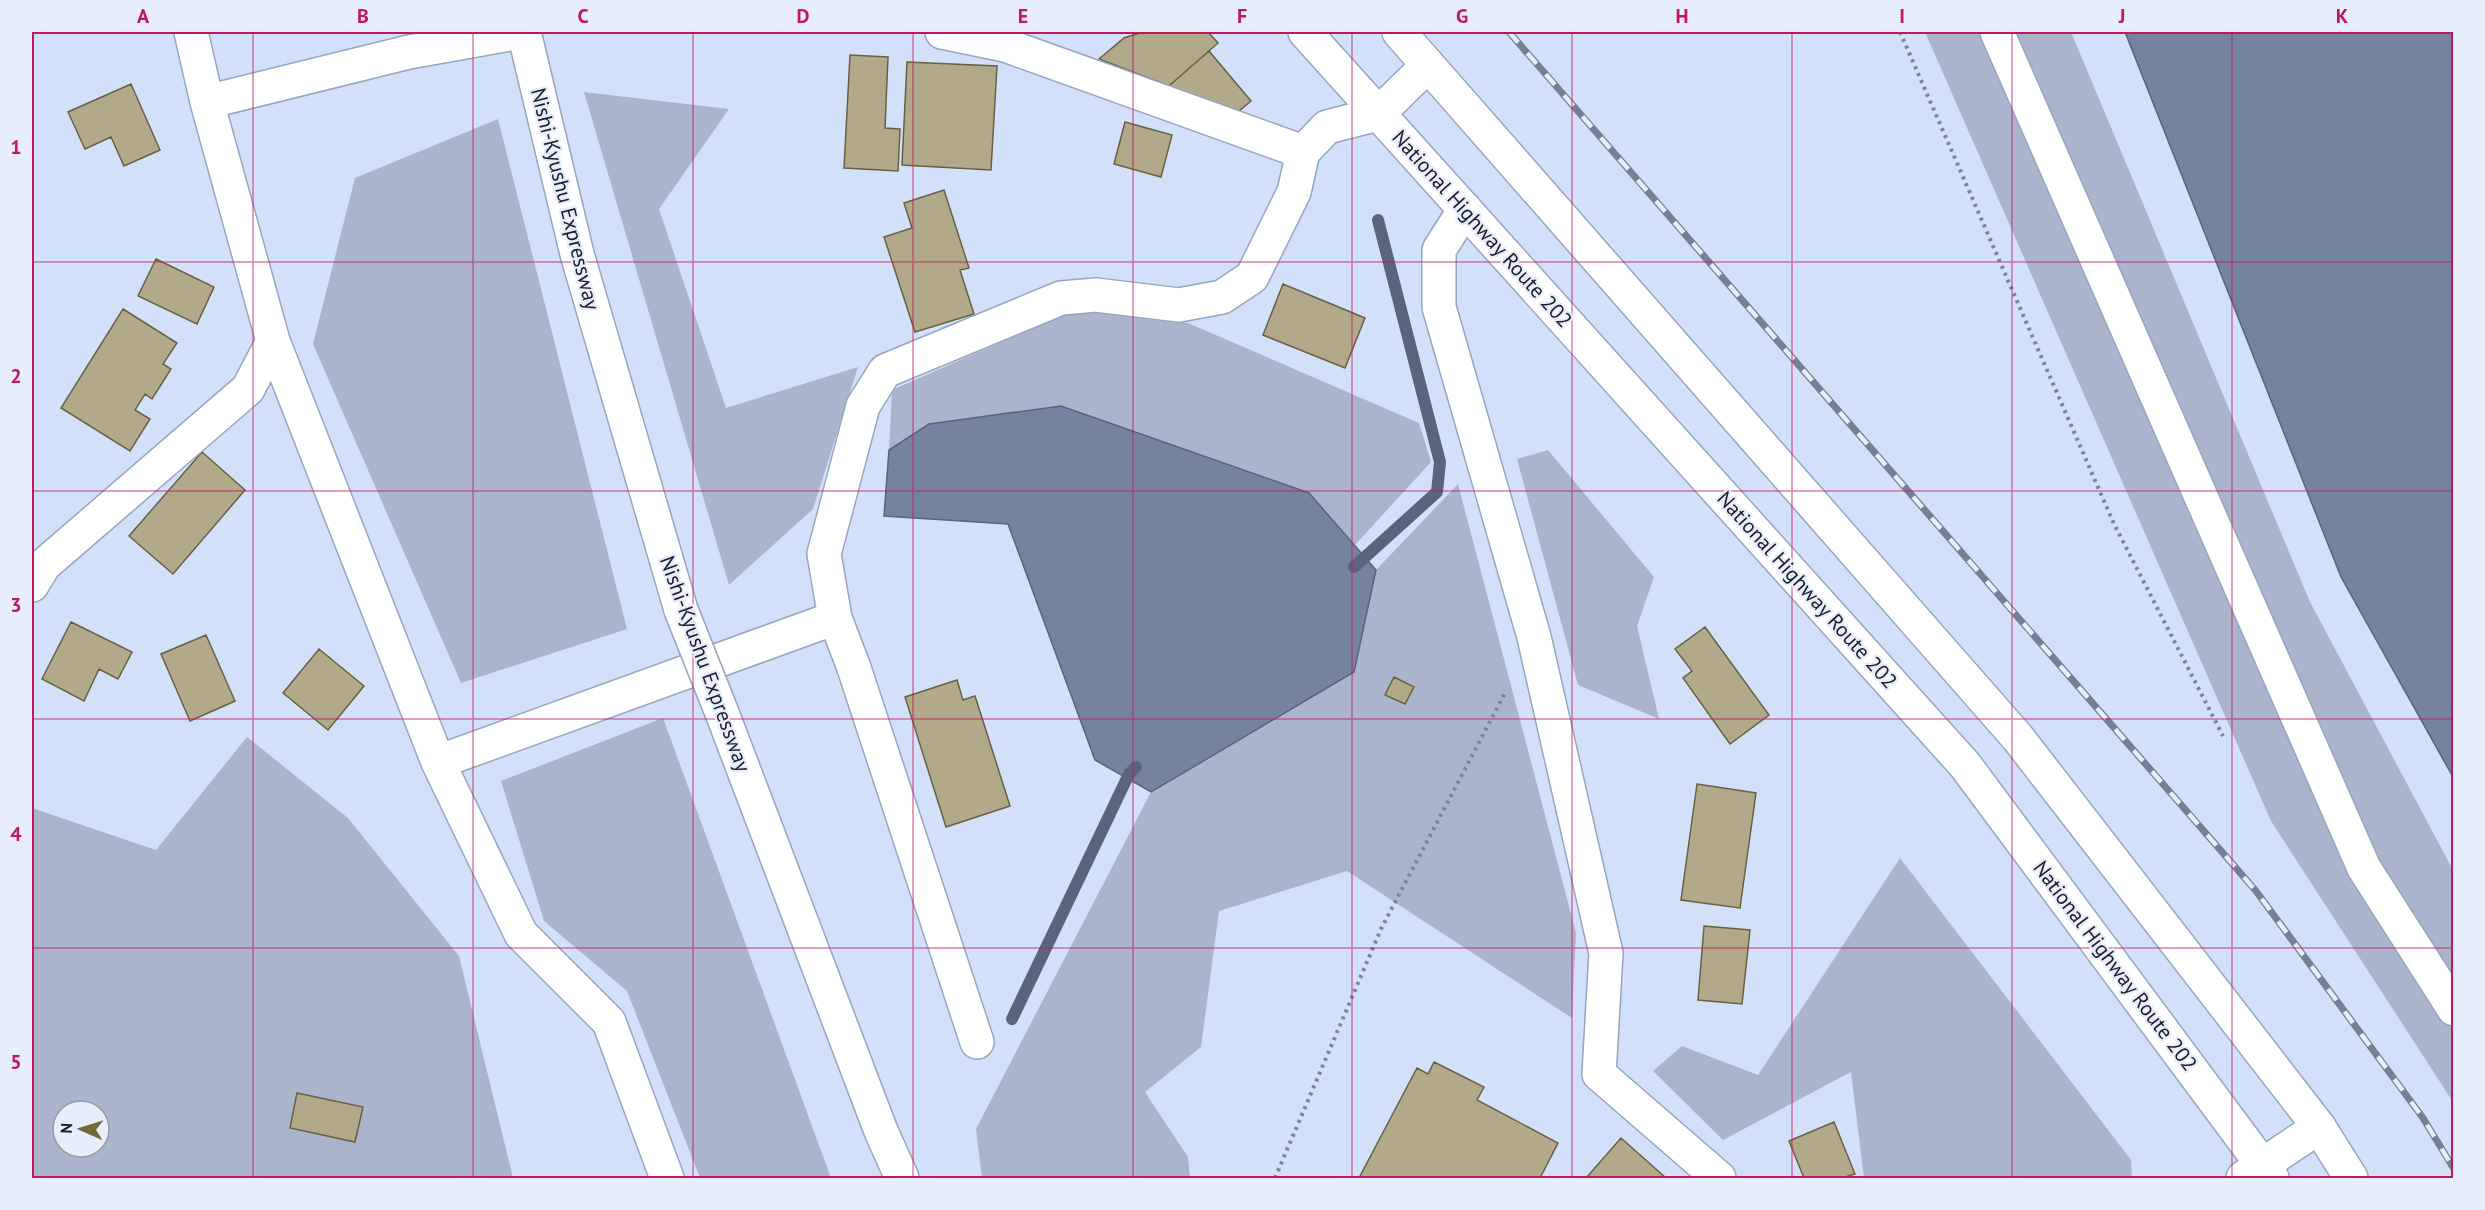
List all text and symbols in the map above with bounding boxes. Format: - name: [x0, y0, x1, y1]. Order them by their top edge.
- text: A: [137, 3, 150, 29]
- text: B: [357, 3, 369, 29]
- text: C: [577, 3, 589, 29]
- text: D: [797, 3, 810, 29]
- text: E: [1018, 3, 1028, 29]
- text: F: [1237, 3, 1247, 29]
- text: G: [1456, 3, 1468, 29]
- text: H: [1675, 3, 1689, 29]
- text: I: [1899, 3, 1905, 29]
- text: J: [2118, 3, 2125, 29]
- text: K: [2336, 3, 2349, 29]
- street label: Nishi-Kyushu Expressway: [525, 85, 606, 313]
- street label: National Highway Route 202: [1386, 124, 1578, 333]
- text: 1: [10, 134, 22, 160]
- text: 2: [10, 363, 22, 389]
- street label: National Highway Route 202: [1711, 485, 1903, 694]
- street label: Nishi-Kyushu Expressway: [654, 552, 757, 776]
- text: 3: [10, 592, 22, 618]
- text: 4: [10, 821, 22, 847]
- street label: National Highway Route 202: [2027, 855, 2203, 1076]
- text: 5: [10, 1049, 22, 1075]
- north arrow: [51, 1099, 111, 1159]
- text: N: [56, 1122, 76, 1134]

